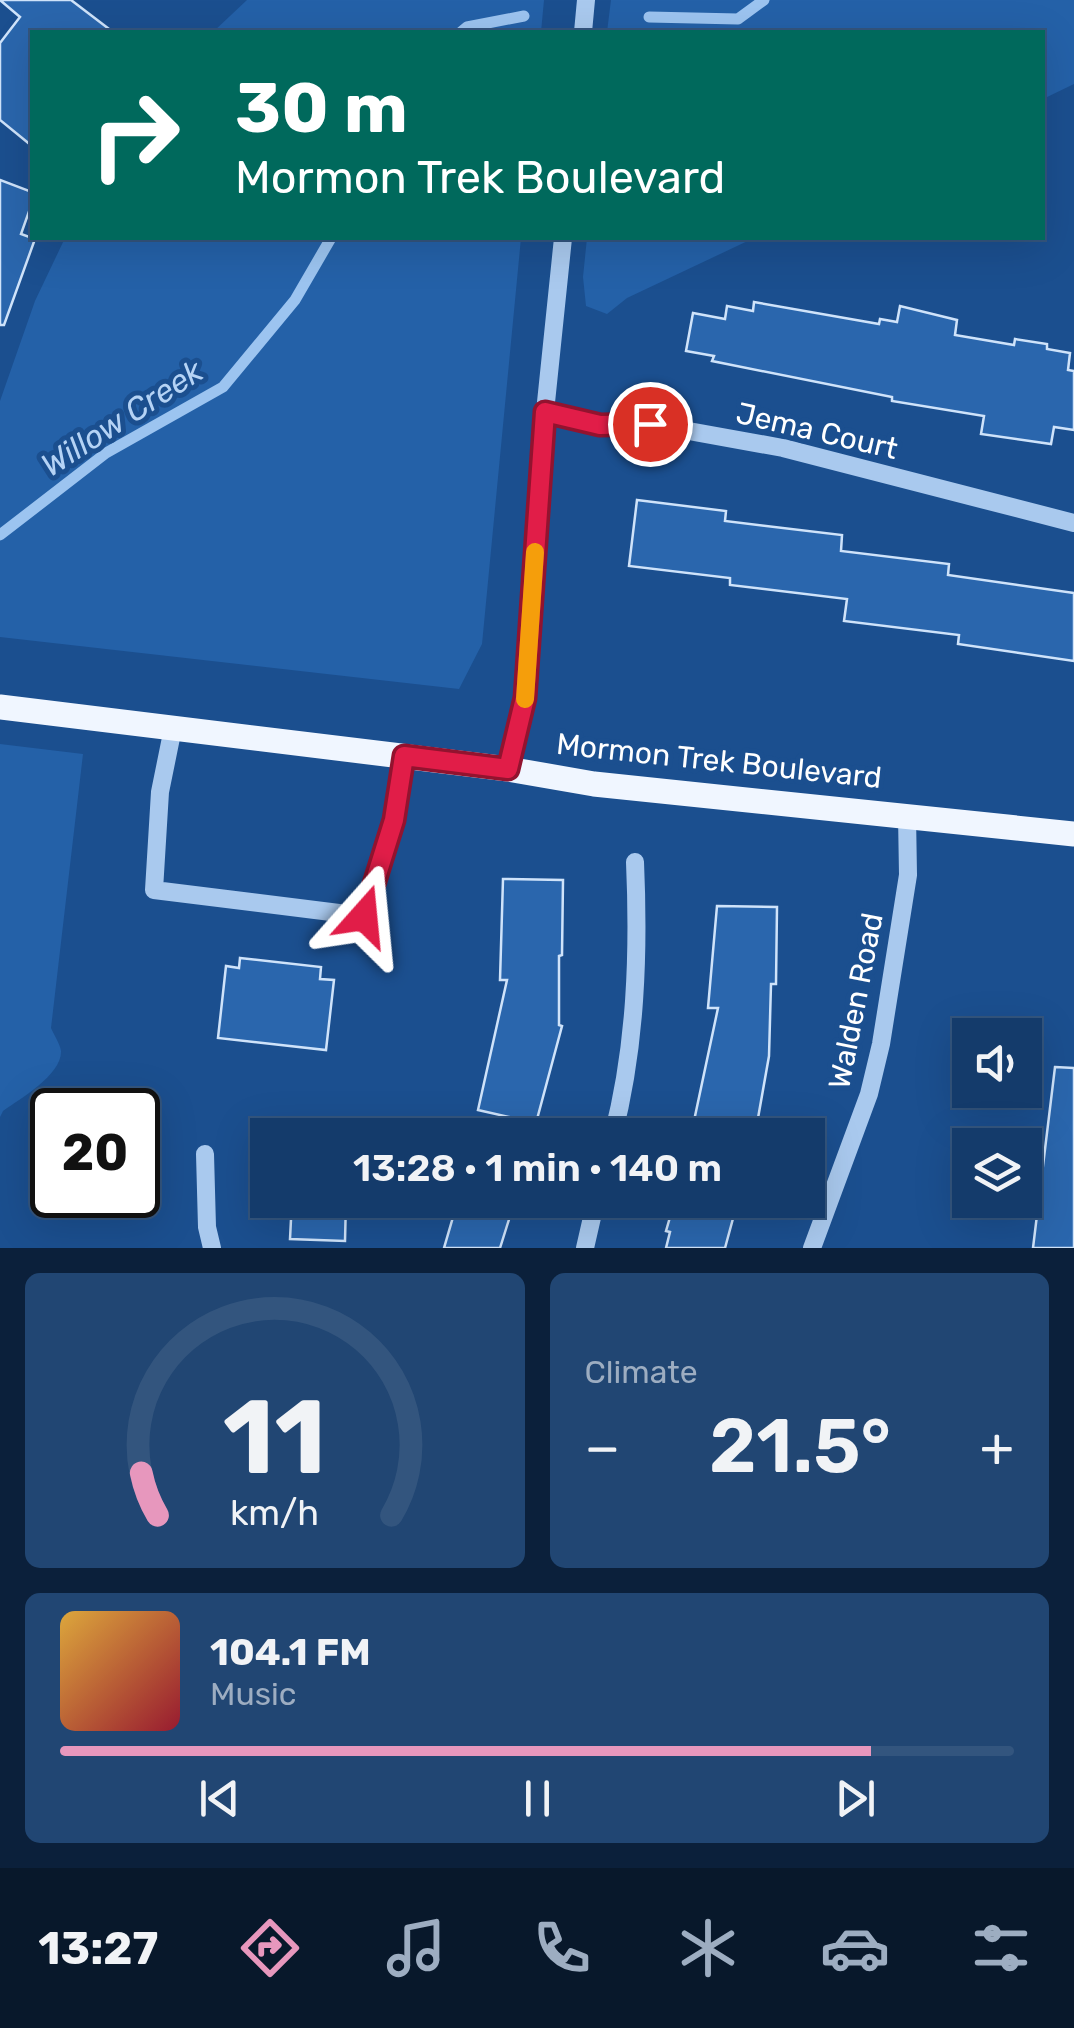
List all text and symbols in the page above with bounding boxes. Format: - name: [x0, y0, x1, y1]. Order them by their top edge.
- text: 30 m: [235, 67, 408, 150]
- icon: right: [70, 70, 200, 200]
- text: Mormon Trek Boulevard: [235, 151, 725, 204]
- water label: Willow Creek: [34, 351, 210, 484]
- pin: [608, 382, 693, 467]
- street label: Jema Court: [733, 395, 902, 467]
- icon: arrive: [623, 397, 678, 452]
- street label: Mormon Trek Boulevard: [555, 726, 883, 796]
- position arrow: [312, 864, 416, 968]
- street label: Walden Road: [821, 910, 891, 1092]
- map controls: [952, 1018, 1042, 1218]
- button: sound: [952, 1018, 1042, 1108]
- speed limit sign: 20: [30, 1088, 160, 1218]
- button: layers: [952, 1128, 1042, 1218]
- text: 13:28 · 1 min · 140 m: [353, 1145, 722, 1191]
- text: Climate: [585, 1353, 698, 1391]
- text: 11: [223, 1376, 326, 1499]
- text: 21.5°: [709, 1402, 891, 1491]
- text: −: [585, 1415, 620, 1480]
- text: +: [980, 1415, 1014, 1480]
- text: km/h: [230, 1492, 319, 1534]
- text: 104.1 FM: [210, 1629, 371, 1675]
- text: Music: [210, 1675, 296, 1713]
- icon: previous: [192, 1771, 247, 1826]
- icon: pause: [510, 1771, 565, 1826]
- icon: next: [828, 1771, 883, 1826]
- icon: directions: [235, 1913, 305, 1983]
- icon: music: [381, 1913, 451, 1983]
- icon: phone: [527, 1913, 597, 1983]
- icon: climate: [673, 1913, 743, 1983]
- icon: car: [820, 1913, 890, 1983]
- icon: filters: [966, 1913, 1036, 1983]
- text: 13:27: [38, 1922, 158, 1975]

